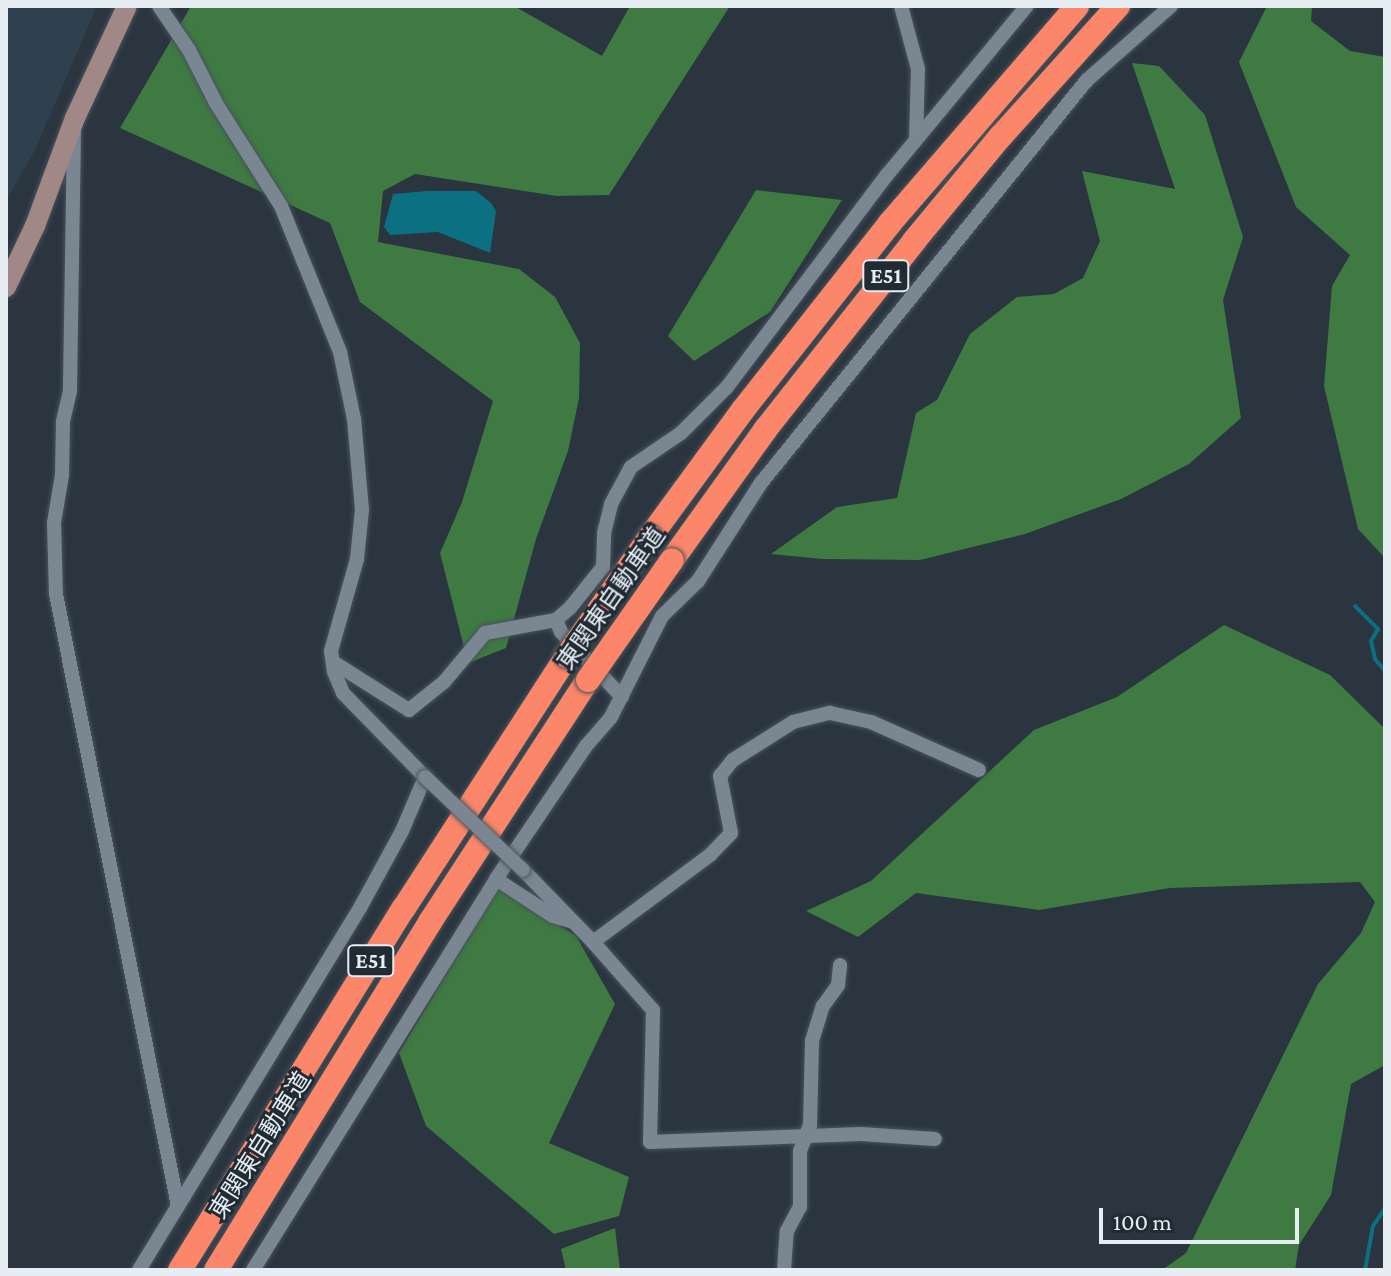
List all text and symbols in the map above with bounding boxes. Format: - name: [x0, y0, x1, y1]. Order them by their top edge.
- road number: E51: [862, 258, 910, 294]
- street label: 東関東自動車道: [551, 521, 671, 675]
- road number: E51: [347, 943, 395, 979]
- street label: 東関東自動車道: [203, 1066, 317, 1224]
- scale bar: [1103, 1192, 1303, 1242]
- text: 100 m: [1113, 1208, 1172, 1235]

